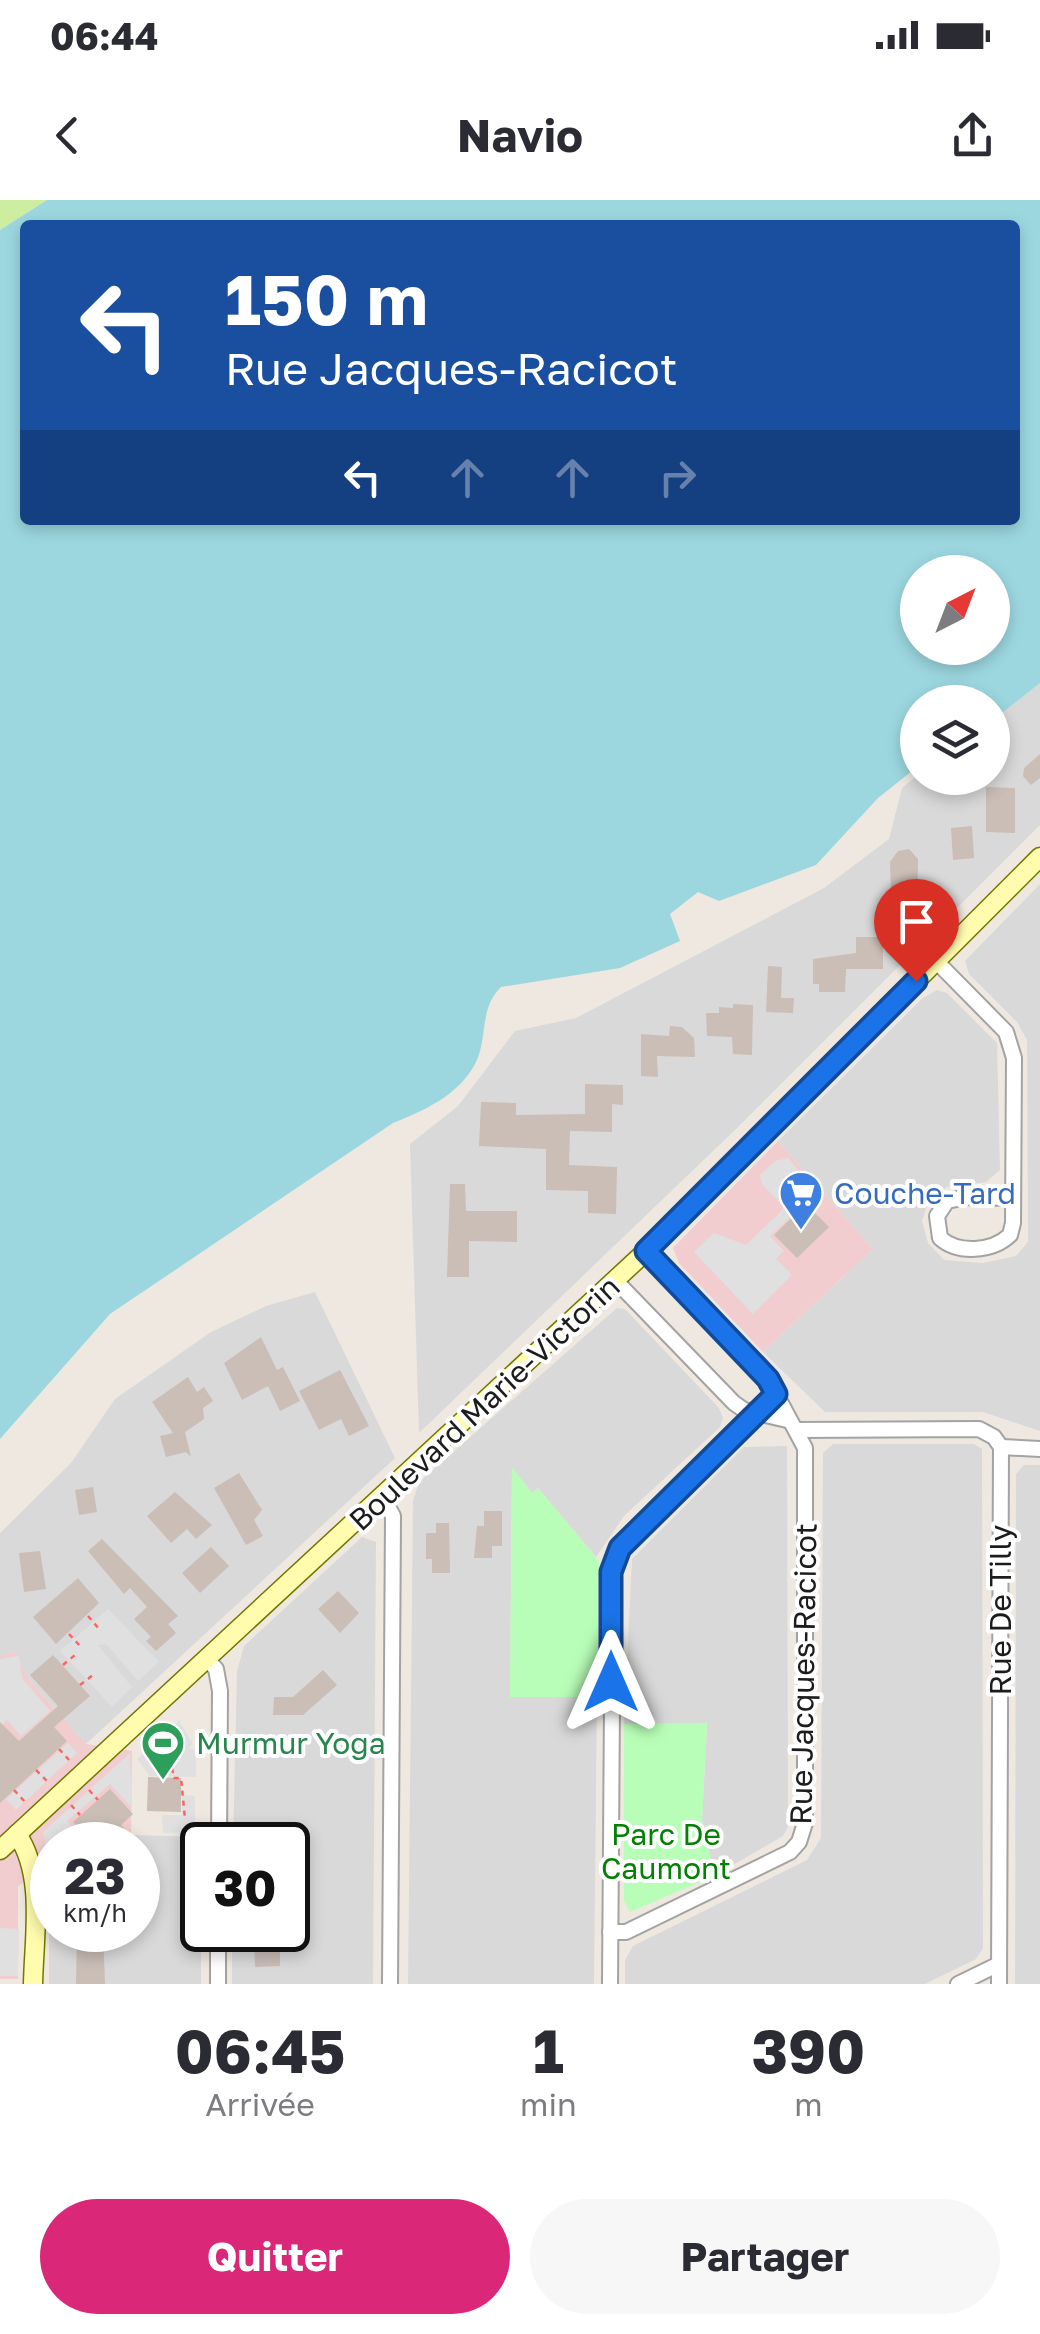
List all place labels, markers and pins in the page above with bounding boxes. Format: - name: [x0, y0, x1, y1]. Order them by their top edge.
- pin: [874, 879, 959, 982]
- supermarket icon: Couche-Tard: [778, 1170, 824, 1231]
- place label: Couche-Tard: [834, 1175, 1016, 1211]
- sports icon: Murmur Yoga: [140, 1720, 186, 1781]
- place label: Murmur Yoga: [196, 1725, 386, 1761]

